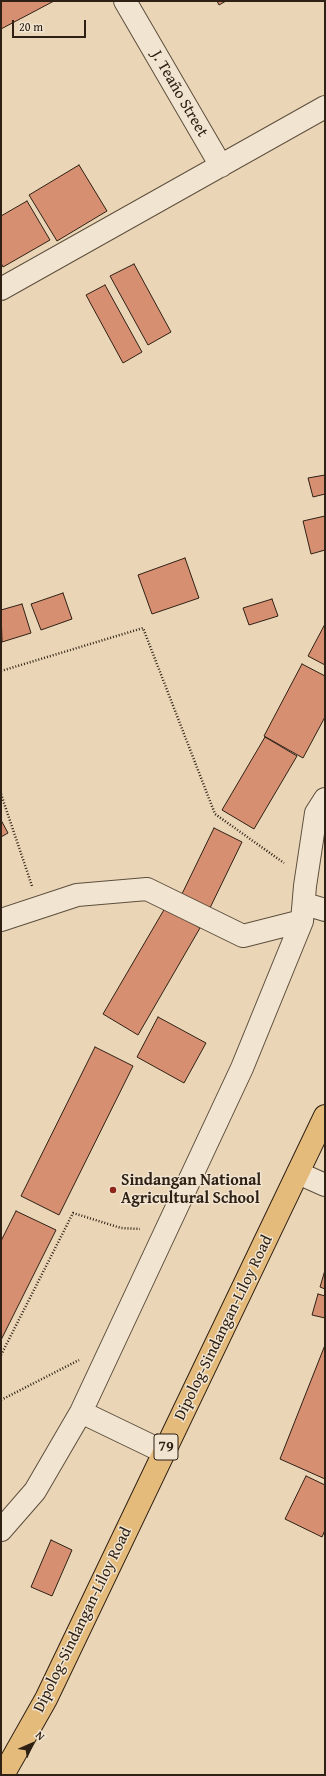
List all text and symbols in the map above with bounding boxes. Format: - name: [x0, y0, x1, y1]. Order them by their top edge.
- scale bar: [14, 12, 88, 38]
- text: 20 m: [19, 18, 43, 35]
- street label: J. Teaño Street: [146, 47, 212, 141]
- place label: Sindangan National Agricultural School: [121, 1171, 261, 1209]
- marker: Sindangan National Agricultural School: [108, 1185, 118, 1195]
- street label: Dipolog-Sindangan-Liloy Road: [171, 1232, 277, 1424]
- road number: 79: [154, 1434, 178, 1460]
- street label: Dipolog-Sindangan-Liloy Road: [30, 1524, 136, 1716]
- north arrow: [12, 1724, 52, 1764]
- text: N: [32, 1727, 49, 1744]

